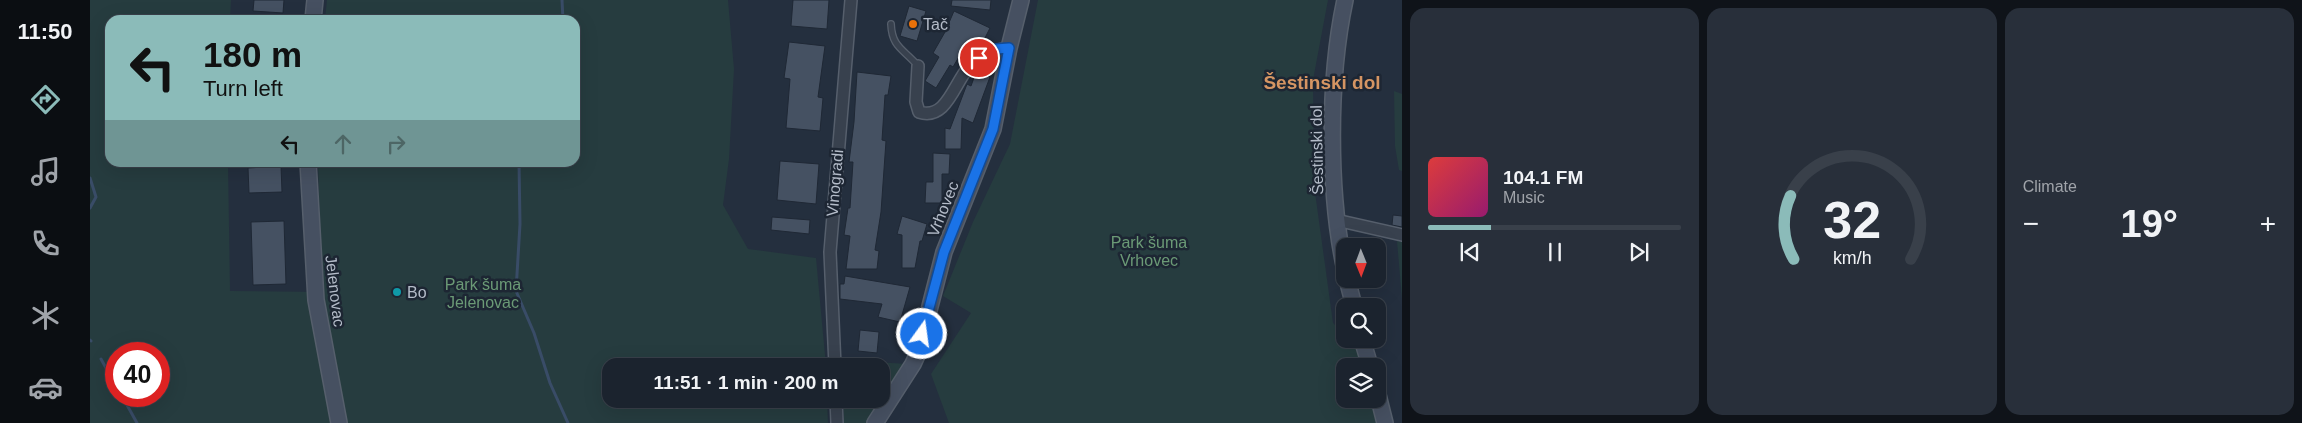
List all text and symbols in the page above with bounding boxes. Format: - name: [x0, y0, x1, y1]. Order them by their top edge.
- place label: Tač: [923, 16, 948, 33]
- marker: Tač: [907, 18, 919, 30]
- text: 11:50: [17, 19, 73, 44]
- icon: left: [120, 35, 185, 100]
- text: 180 m: [203, 35, 302, 74]
- pin: [958, 37, 1000, 79]
- icon: arrive: [965, 44, 993, 72]
- district label: Šestinski dol: [1263, 72, 1381, 93]
- text: Turn left: [203, 76, 283, 101]
- icon: directions: [28, 82, 63, 117]
- street label: Šestinski dol: [1307, 105, 1326, 195]
- icon: left: [276, 130, 304, 158]
- icon: ahead: [329, 130, 357, 158]
- icon: right: [382, 130, 410, 158]
- street label: Vinogradi: [824, 149, 846, 217]
- icon: music: [28, 154, 63, 189]
- text: 104.1 FM: [1503, 167, 1583, 188]
- text: Climate: [2023, 178, 2077, 195]
- street label: Vrhovec: [924, 179, 962, 239]
- text: Music: [1503, 189, 1545, 206]
- text: 32: [1823, 191, 1881, 249]
- text: 19°: [2121, 203, 2178, 245]
- text: −: [2023, 208, 2039, 239]
- text: +: [2260, 208, 2276, 239]
- icon: phone: [28, 226, 63, 261]
- park label: Park šuma Vrhovec: [1111, 234, 1187, 269]
- north arrow: [1336, 238, 1386, 288]
- map controls: [1336, 238, 1386, 408]
- icon: previous: [1456, 238, 1484, 266]
- icon: pause: [1541, 238, 1569, 266]
- icon: next: [1625, 238, 1653, 266]
- text: km/h: [1833, 248, 1871, 268]
- street label: Jelenovac: [322, 254, 348, 328]
- park label: Park šuma Jelenovac: [445, 276, 521, 311]
- place label: Bo: [407, 284, 427, 301]
- marker: Bo: [391, 286, 403, 298]
- icon: climate: [28, 298, 63, 333]
- button: search: [1336, 298, 1386, 348]
- position arrow: [895, 307, 947, 359]
- speed limit sign: 40: [105, 342, 170, 407]
- button: layers: [1336, 358, 1386, 408]
- icon: car: [28, 370, 63, 405]
- text: 11:51 · 1 min · 200 m: [654, 372, 838, 393]

